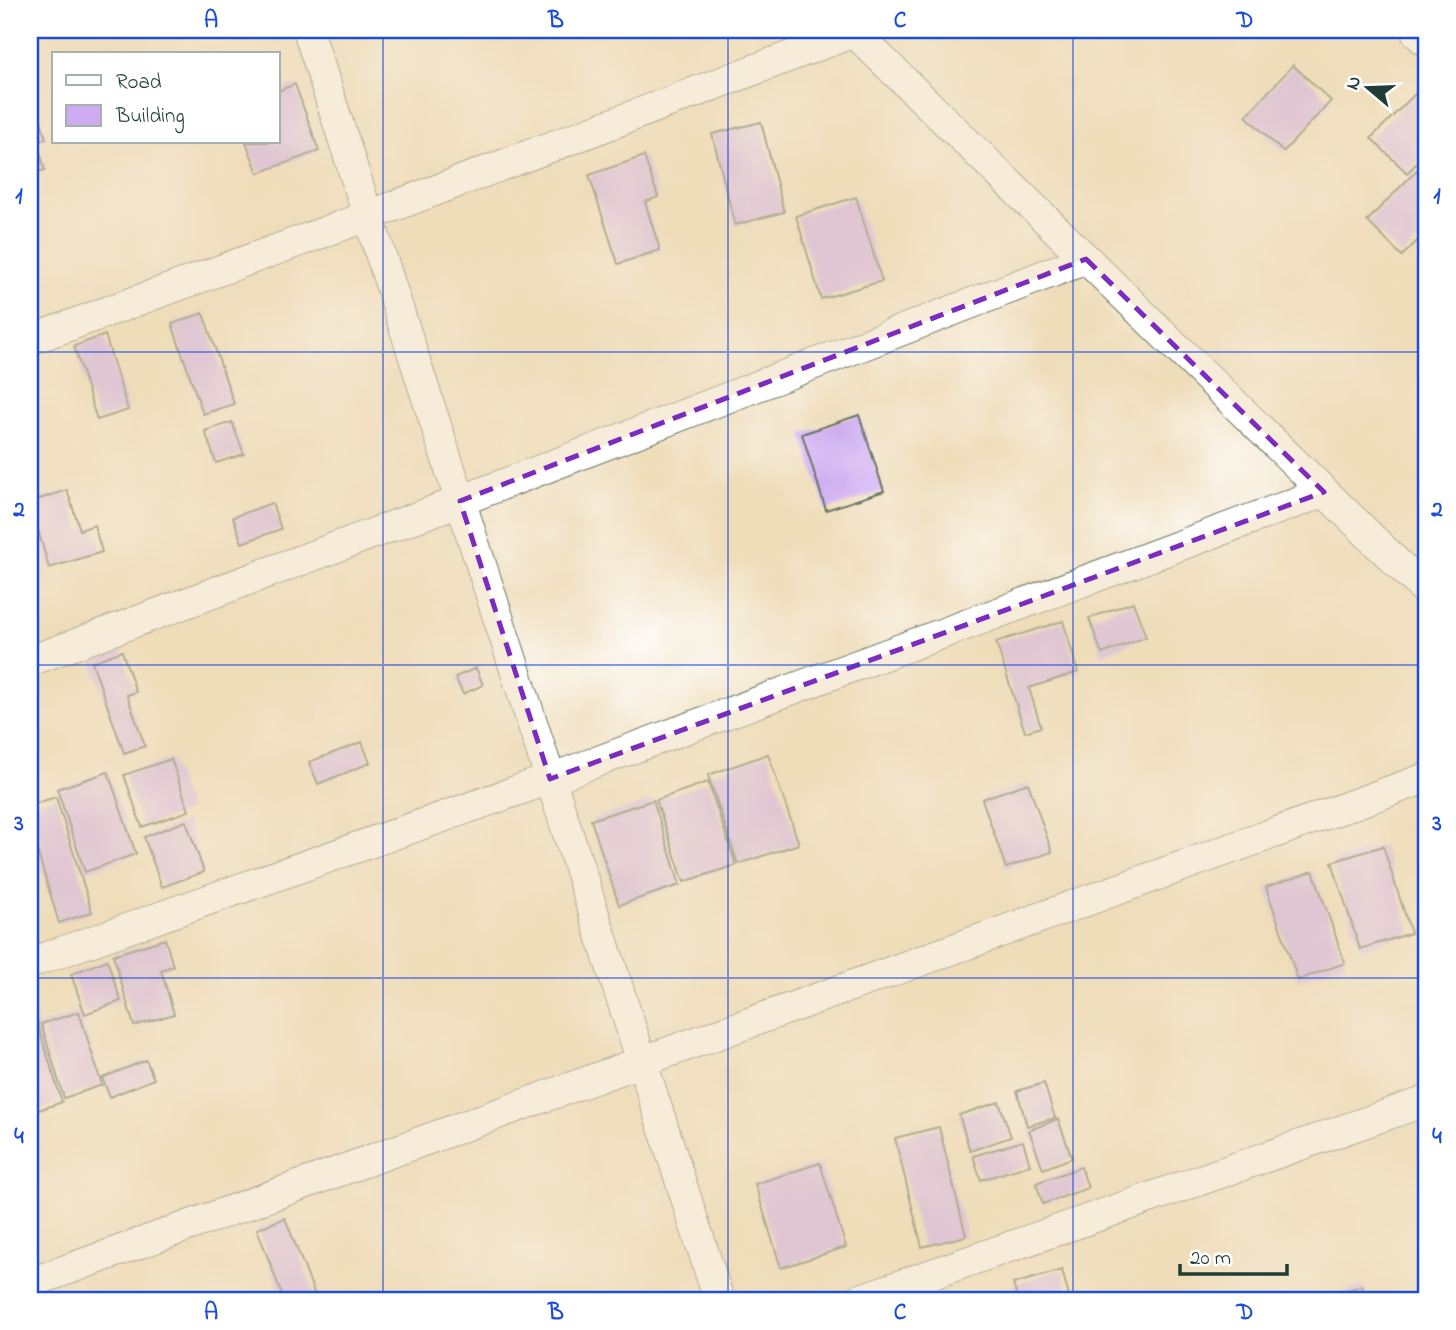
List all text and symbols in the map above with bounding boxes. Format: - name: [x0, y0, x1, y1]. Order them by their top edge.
- text: A: [204, 5, 218, 38]
- text: B: [547, 5, 564, 38]
- text: C: [894, 5, 907, 38]
- text: D: [1236, 5, 1253, 38]
- legend: [52, 52, 280, 144]
- north arrow: [1334, 52, 1404, 122]
- text: Road: [116, 68, 162, 98]
- text: N: [1339, 73, 1369, 94]
- text: Building: [115, 102, 185, 134]
- text: 1: [15, 181, 23, 214]
- text: 1: [1433, 181, 1441, 214]
- text: 2: [12, 494, 25, 527]
- text: 2: [1430, 494, 1443, 527]
- text: 3: [13, 808, 24, 841]
- text: 3: [1431, 808, 1442, 841]
- text: 4: [14, 1121, 24, 1154]
- text: 4: [1432, 1121, 1442, 1154]
- scale bar: [1180, 1232, 1286, 1276]
- text: 20 m: [1190, 1244, 1231, 1274]
- text: A: [204, 1297, 218, 1330]
- text: B: [547, 1297, 564, 1330]
- text: C: [894, 1297, 907, 1330]
- text: D: [1236, 1297, 1253, 1330]

